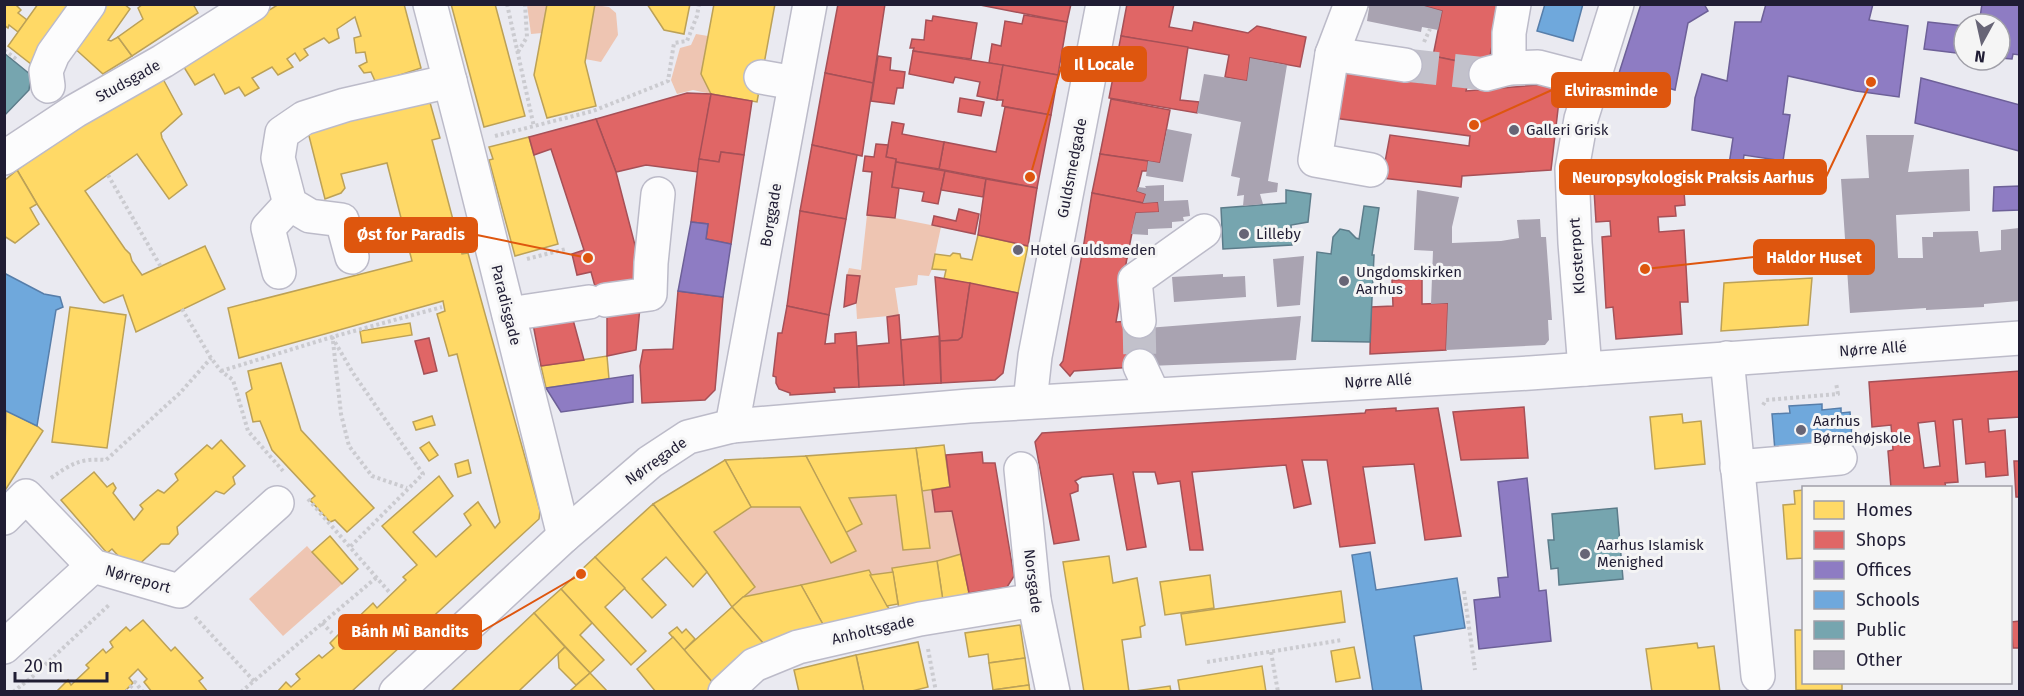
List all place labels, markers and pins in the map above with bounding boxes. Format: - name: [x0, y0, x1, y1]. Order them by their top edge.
- callout: Il Locale: [1062, 47, 1146, 81]
- callout: Elvirasminde: [1552, 73, 1670, 107]
- place label: Galleri Grisk: [1526, 121, 1609, 139]
- marker: Galleri Grisk: [1507, 123, 1521, 137]
- callout: Neuropsykologisk Praksis Aarhus: [1560, 160, 1826, 194]
- callout: Øst for Paradis: [345, 218, 477, 252]
- place label: Lilleby: [1256, 225, 1301, 243]
- marker: Lilleby: [1237, 227, 1251, 241]
- callout: Haldor Huset: [1754, 240, 1874, 274]
- place label: Hotel Guldsmeden: [1030, 241, 1156, 259]
- marker: Hotel Guldsmeden: [1011, 243, 1025, 257]
- place label: Ungdomskirken Aarhus: [1356, 263, 1462, 298]
- marker: Ungdomskirken Aarhus: [1337, 274, 1351, 288]
- place label: Aarhus Børnehøjskole: [1813, 412, 1911, 447]
- marker: Aarhus Børnehøjskole: [1794, 423, 1808, 437]
- place label: Aarhus Islamisk Menighed: [1597, 536, 1704, 571]
- marker: Aarhus Islamisk Menighed: [1578, 547, 1592, 561]
- callout: Bánh Mì Bandits: [339, 615, 481, 649]

